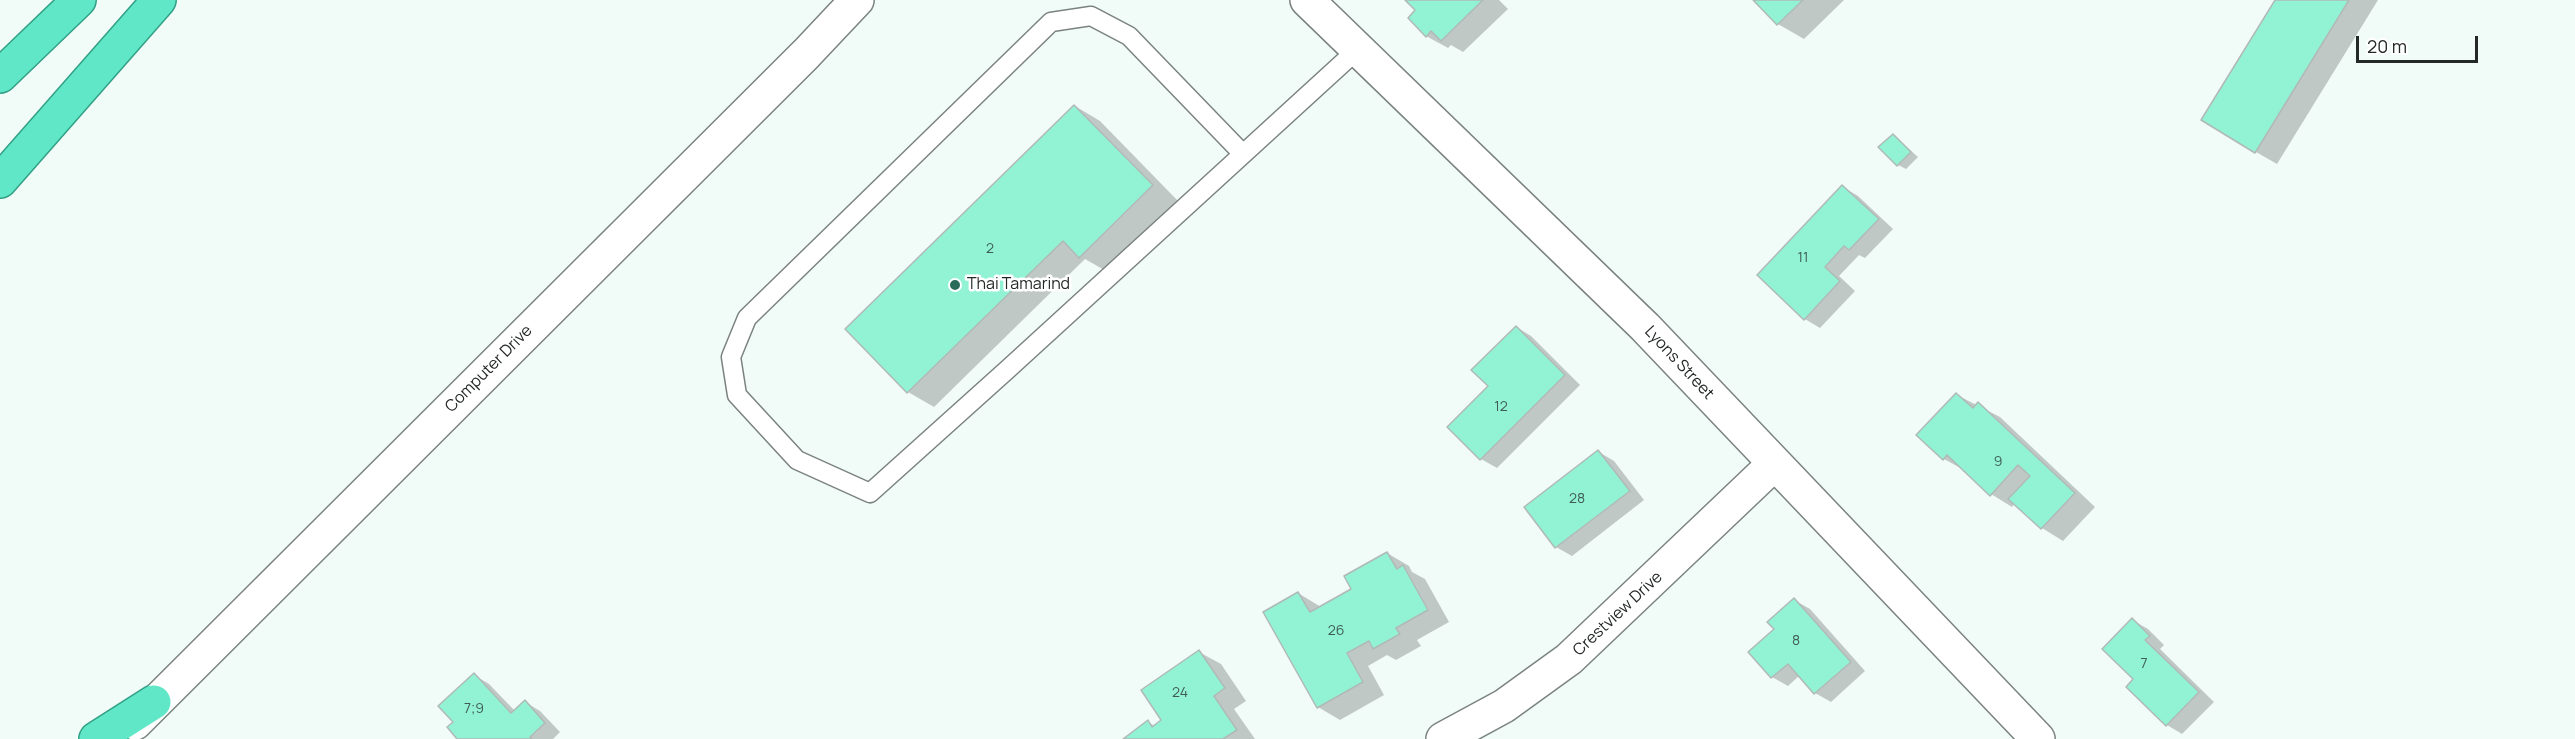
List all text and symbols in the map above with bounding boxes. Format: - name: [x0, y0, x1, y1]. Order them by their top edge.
- scale bar: [2359, 24, 2480, 62]
- text: 20 m: [2367, 34, 2407, 58]
- house number: 2: [986, 241, 994, 257]
- house number: 11: [1798, 250, 1808, 266]
- place label: Thai Tamarind: [967, 275, 1070, 295]
- marker: Thai Tamarind: [948, 278, 962, 292]
- street label: Computer Drive: [441, 321, 537, 417]
- street label: Lyons Street: [1640, 322, 1718, 404]
- house number: 12: [1494, 399, 1508, 415]
- house number: 9: [1994, 454, 2002, 470]
- house number: 28: [1569, 491, 1585, 507]
- street label: Crestview Drive: [1569, 568, 1667, 660]
- house number: 26: [1328, 623, 1344, 639]
- house number: 8: [1792, 633, 1800, 649]
- house number: 7: [2140, 656, 2148, 672]
- house number: 24: [1172, 685, 1188, 701]
- house number: 7;9: [464, 701, 484, 717]

